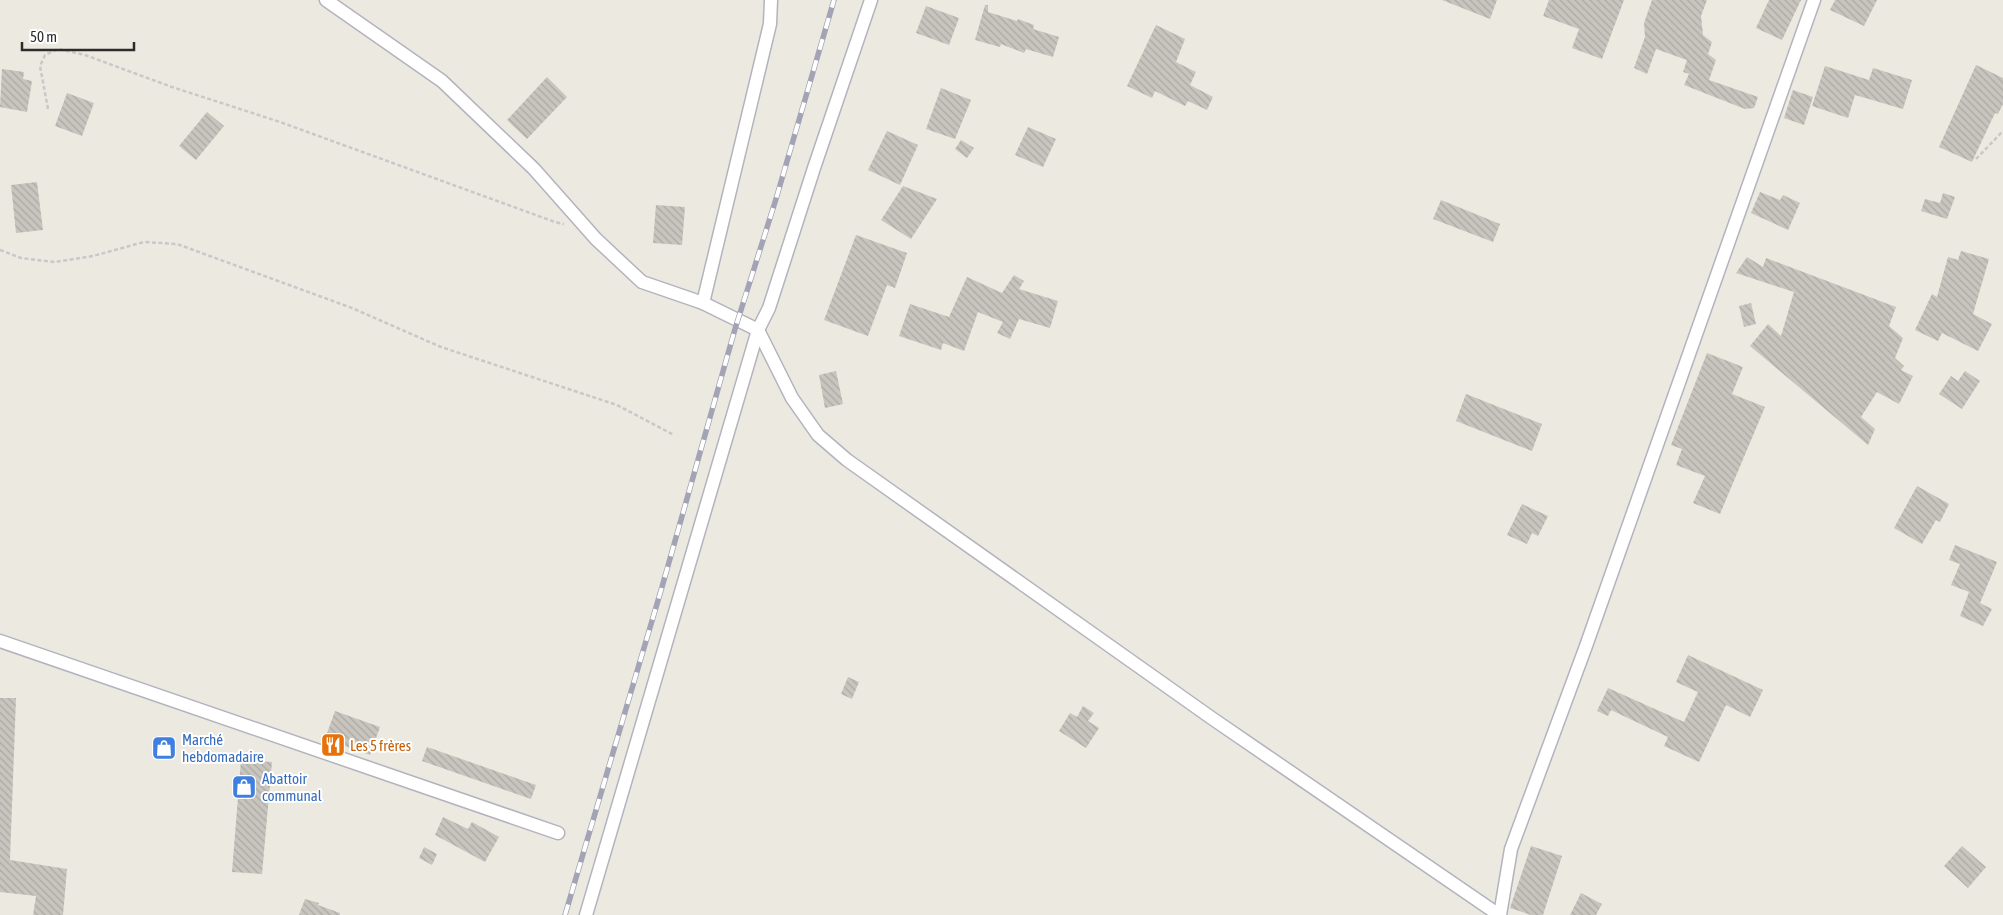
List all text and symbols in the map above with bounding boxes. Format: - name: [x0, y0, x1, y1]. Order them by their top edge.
- scale bar: [22, 20, 135, 52]
- text: 50 m: [30, 28, 57, 45]
- place label: Marché hebdomadaire: [182, 731, 264, 765]
- restaurant icon: Les 5 frères: [320, 732, 346, 758]
- shop icon: Marché hebdomadaire: [151, 735, 177, 761]
- place label: Les 5 frères: [350, 737, 411, 754]
- place label: Abattoir communal: [262, 770, 322, 804]
- shop icon: Abattoir communal: [231, 774, 257, 800]

